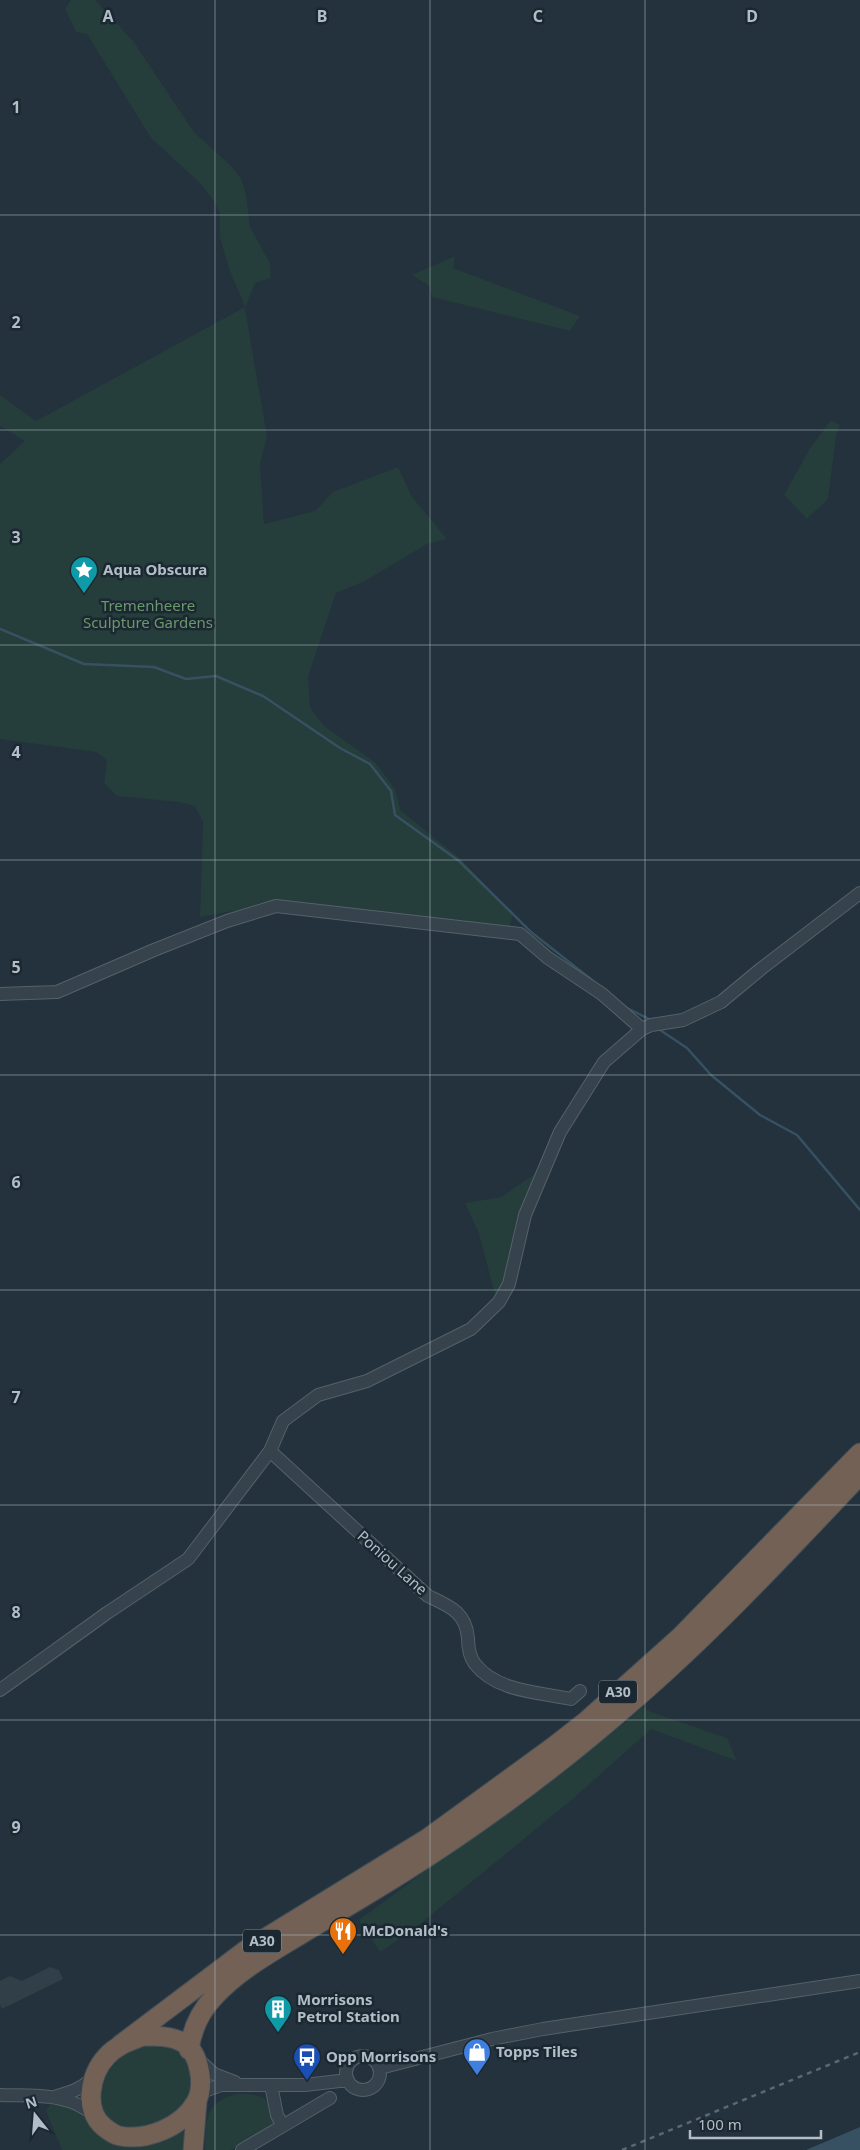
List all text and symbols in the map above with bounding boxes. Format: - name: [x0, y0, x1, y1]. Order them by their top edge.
- text: A: [102, 5, 114, 27]
- text: B: [317, 5, 327, 27]
- text: C: [533, 5, 543, 27]
- text: D: [746, 5, 758, 27]
- text: 1: [11, 96, 21, 118]
- text: 2: [11, 311, 21, 333]
- text: 3: [11, 526, 21, 548]
- place icon: Aqua Obscura: [69, 555, 99, 594]
- place label: Aqua Obscura: [103, 559, 207, 579]
- park label: Tremenheere Sculpture Gardens: [83, 595, 213, 632]
- text: 4: [11, 741, 21, 763]
- text: 5: [11, 956, 21, 978]
- text: 6: [11, 1171, 21, 1193]
- text: 7: [11, 1386, 21, 1408]
- street label: Poniou Lane: [353, 1526, 432, 1599]
- text: 8: [11, 1601, 21, 1623]
- road number: A30: [599, 1680, 637, 1704]
- text: 9: [11, 1816, 21, 1838]
- restaurant icon: McDonald's: [328, 1916, 358, 1955]
- place label: McDonald's: [362, 1920, 448, 1940]
- road number: A30: [243, 1930, 281, 1952]
- place label: Morrisons Petrol Station: [297, 1989, 400, 2026]
- building icon: Morrisons Petrol Station: [263, 1994, 293, 2033]
- shop icon: Topps Tiles: [462, 2037, 492, 2076]
- place label: Topps Tiles: [496, 2041, 577, 2061]
- bus stop icon: Opp Morrisons: [292, 2042, 322, 2081]
- place label: Opp Morrisons: [326, 2046, 436, 2066]
- north arrow: [10, 2090, 60, 2140]
- text: N: [23, 2091, 39, 2113]
- scale bar: [690, 2108, 821, 2140]
- text: 100 m: [698, 2114, 742, 2134]

